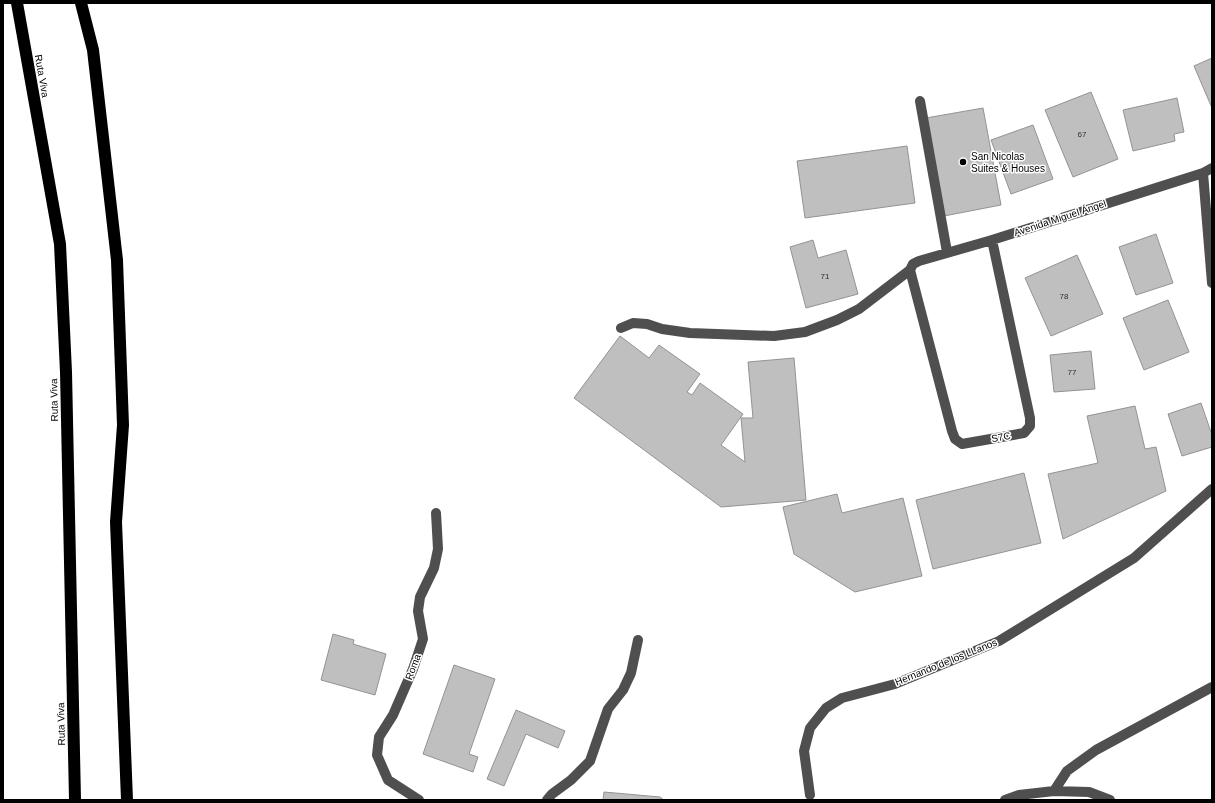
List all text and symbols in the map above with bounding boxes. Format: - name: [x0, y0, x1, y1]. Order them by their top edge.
- street label: Ruta Viva: [33, 54, 51, 99]
- house number: 67: [1078, 130, 1087, 139]
- place label: San Nicolas Suites & Houses: [971, 151, 1045, 174]
- marker: San Nicolas Suites & Houses: [958, 157, 968, 167]
- street label: Avenida Miguel Ángel: [1012, 197, 1108, 238]
- house number: 71: [821, 272, 830, 281]
- house number: 78: [1060, 292, 1069, 301]
- house number: 77: [1068, 368, 1077, 377]
- street label: Ruta Viva: [48, 378, 60, 422]
- street label: S7C: [990, 430, 1012, 444]
- street label: Hernando de los LLanos: [893, 636, 999, 688]
- street label: Roma: [403, 652, 423, 681]
- street label: Ruta Viva: [55, 702, 67, 746]

